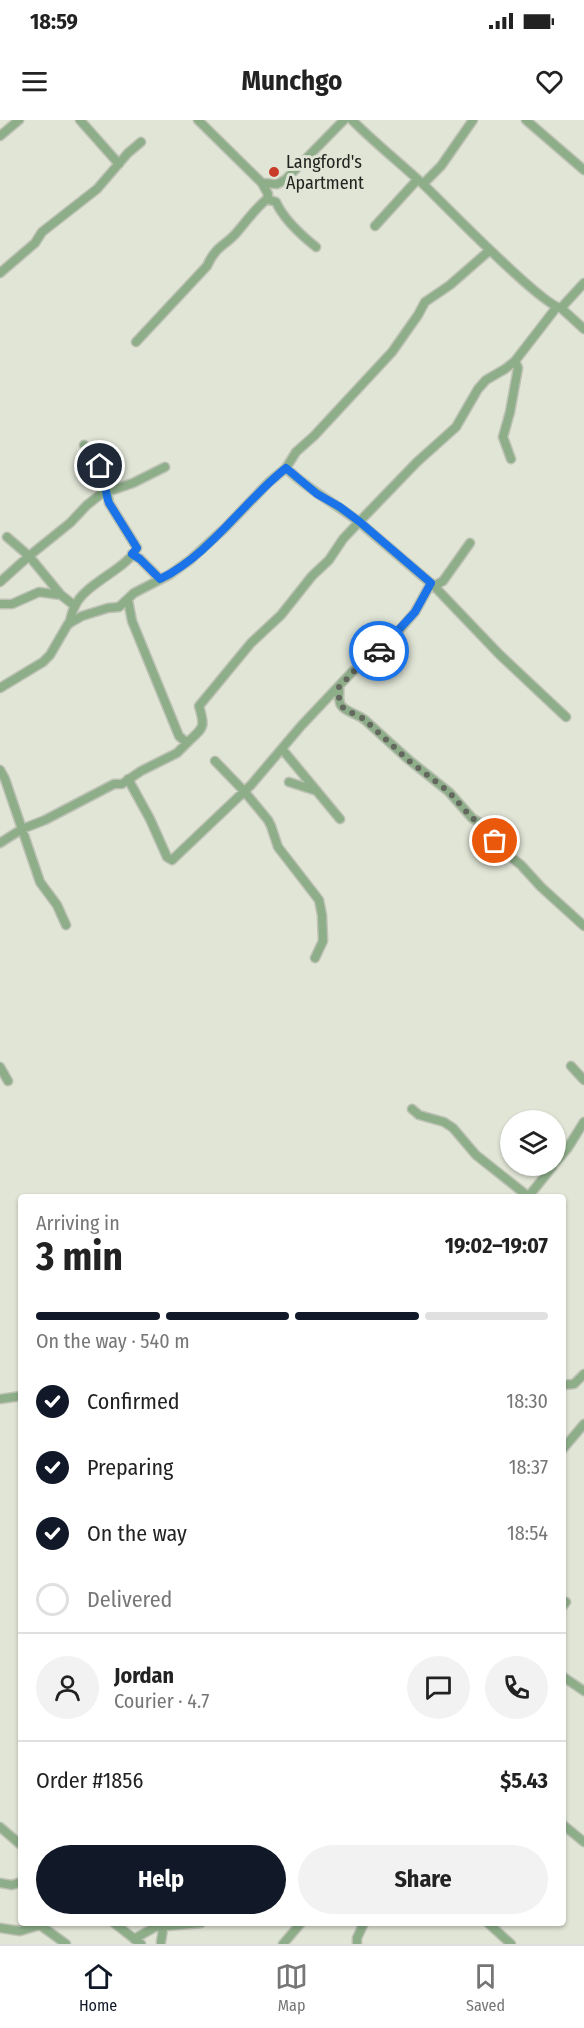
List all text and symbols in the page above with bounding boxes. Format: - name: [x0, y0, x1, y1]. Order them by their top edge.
- text: 18:59: [30, 8, 78, 35]
- icon: menu: [18, 65, 51, 98]
- text: Munchgo: [242, 65, 342, 97]
- icon: heart: [533, 65, 566, 98]
- place label: Langford's Apartment: [286, 151, 364, 194]
- marker: Langford's Apartment: [267, 165, 281, 179]
- pin: [74, 440, 125, 491]
- icon: home: [83, 449, 116, 482]
- courier: [349, 621, 409, 681]
- icon: car: [363, 635, 396, 668]
- pin: [469, 815, 520, 866]
- icon: bag: [478, 824, 511, 857]
- map controls: [500, 1110, 566, 1176]
- button: layers: [500, 1110, 566, 1176]
- text: Arriving in: [36, 1211, 120, 1235]
- text: 19:02–19:07: [445, 1232, 548, 1259]
- text: 3 min: [36, 1234, 123, 1280]
- text: On the way · 540 m: [36, 1329, 190, 1353]
- icon: check: [36, 1385, 69, 1418]
- text: Confirmed: [87, 1388, 180, 1415]
- text: 18:30: [506, 1389, 548, 1413]
- icon: check: [36, 1451, 69, 1484]
- text: Preparing: [87, 1454, 173, 1481]
- text: 18:37: [509, 1455, 548, 1479]
- icon: check: [36, 1517, 69, 1550]
- text: On the way: [87, 1520, 187, 1547]
- text: 18:54: [507, 1521, 548, 1545]
- text: Delivered: [87, 1586, 172, 1613]
- button: person: [36, 1656, 99, 1719]
- button: chat: [407, 1656, 470, 1719]
- button: phone: [485, 1656, 548, 1719]
- text: Jordan: [114, 1662, 174, 1689]
- text: Courier · 4.7: [114, 1689, 209, 1713]
- text: Order #1856: [36, 1767, 143, 1794]
- text: $5.43: [500, 1767, 548, 1794]
- button: Help: [36, 1845, 286, 1914]
- button: Share: [298, 1845, 548, 1914]
- tab: Home: [79, 1960, 117, 2015]
- tab: Map: [275, 1960, 308, 2015]
- tab: Saved: [466, 1960, 505, 2015]

